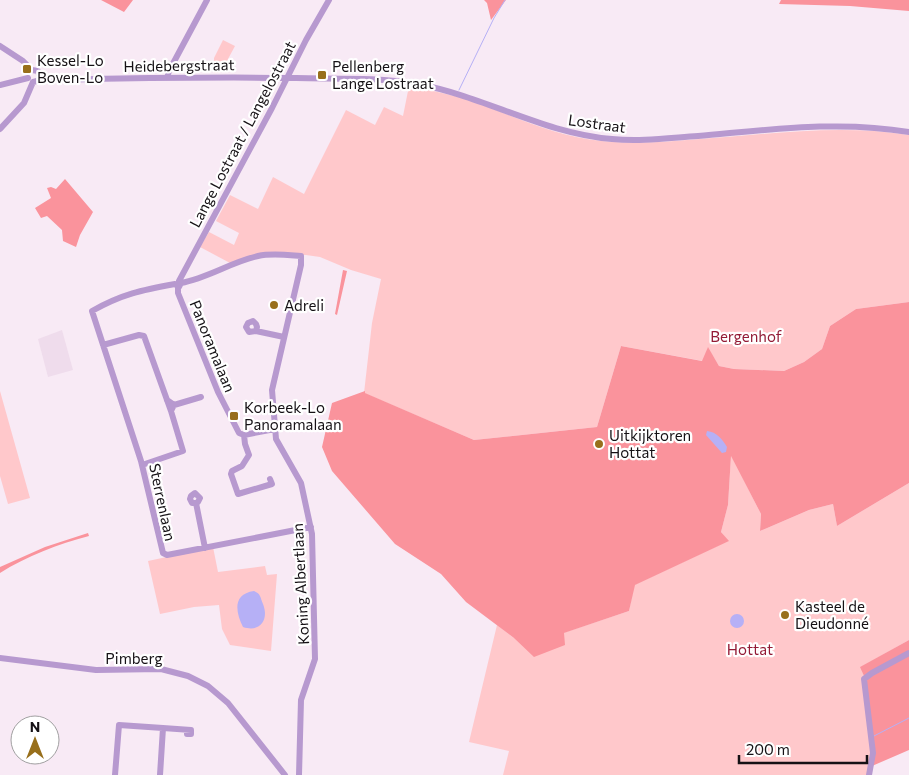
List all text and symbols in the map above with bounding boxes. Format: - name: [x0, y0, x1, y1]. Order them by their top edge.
- street label: Lange Lostraat / Langelostraat: [185, 38, 299, 230]
- place label: Kessel-Lo Boven-Lo: [37, 51, 104, 86]
- street label: Heidebergstraat: [123, 55, 235, 75]
- place label: Pellenberg Lange Lostraat: [332, 57, 434, 92]
- marker: Kessel-Lo Boven-Lo: [21, 63, 33, 75]
- marker: Pellenberg Lange Lostraat: [316, 69, 328, 81]
- street label: Lostraat: [567, 110, 627, 136]
- place label: Adreli: [284, 296, 324, 314]
- street label: Panoramalaan: [186, 297, 240, 395]
- marker: Adreli: [268, 299, 280, 311]
- park label: Bergenhof: [710, 327, 782, 345]
- place label: Korbeek-Lo Panoramalaan: [244, 398, 342, 433]
- marker: Korbeek-Lo Panoramalaan: [228, 410, 240, 422]
- place label: Uitkijktoren Hottat: [609, 426, 691, 461]
- marker: Uitkijktoren Hottat: [593, 438, 605, 450]
- street label: Sterrenlaan: [146, 462, 180, 542]
- street label: Koning Albertlaan: [288, 523, 312, 645]
- place label: Kasteel de Dieudonné: [795, 597, 869, 632]
- marker: Kasteel de Dieudonné: [779, 609, 791, 621]
- park label: Hottat: [727, 640, 773, 658]
- street label: Pimberg: [105, 649, 163, 667]
- north arrow: [10, 715, 60, 765]
- text: N: [30, 718, 40, 735]
- scale bar: [739, 732, 866, 764]
- text: 200 m: [746, 740, 790, 758]

